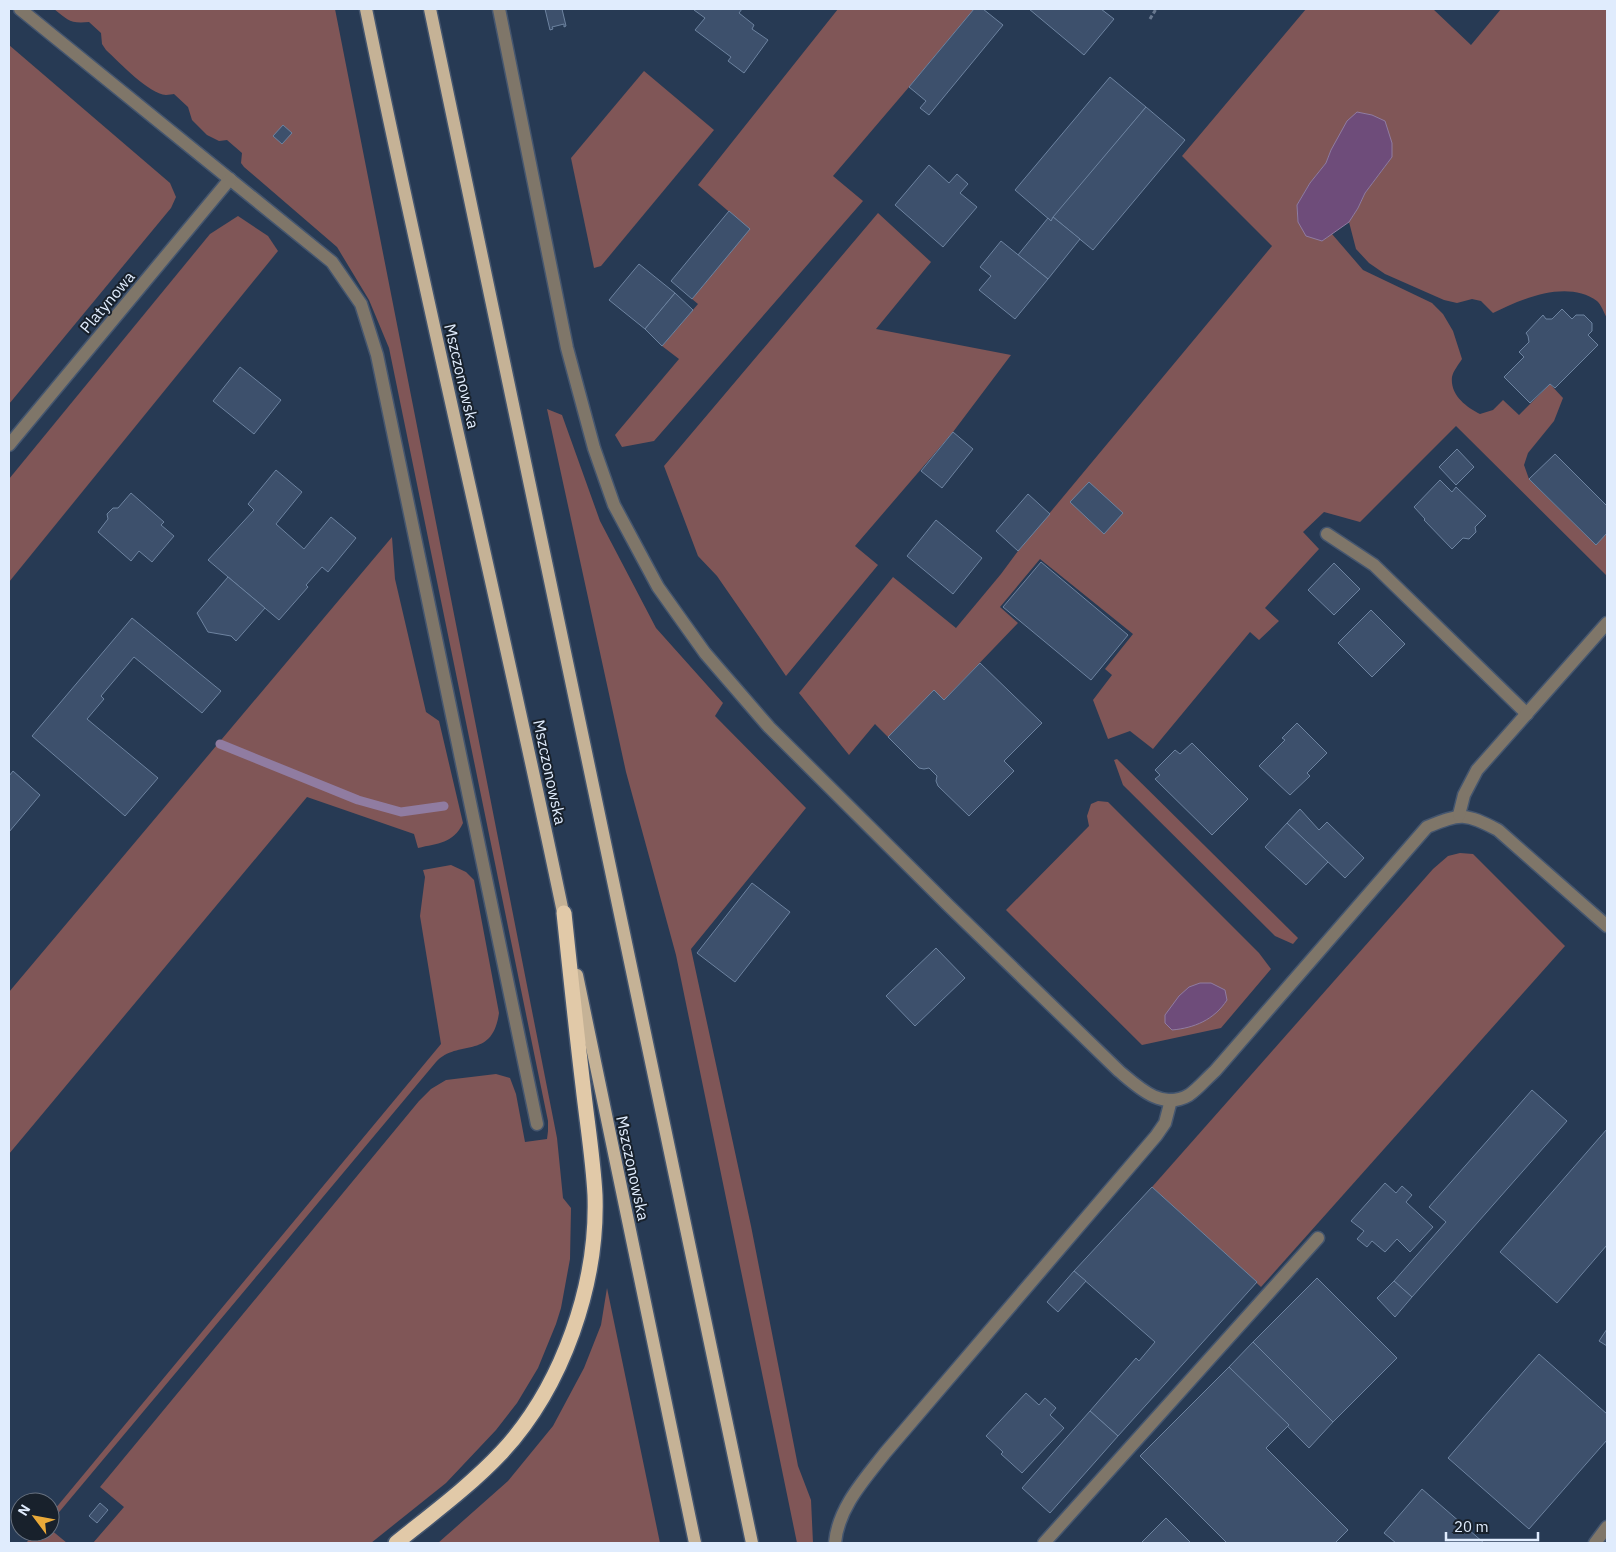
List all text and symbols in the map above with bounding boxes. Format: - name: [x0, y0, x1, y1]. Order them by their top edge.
- street label: Platynowa: [75, 267, 139, 337]
- street label: Mszczonowska: [440, 322, 484, 431]
- street label: Mszczonowska: [529, 718, 571, 827]
- street label: Mszczonowska: [612, 1114, 654, 1223]
- north arrow: [10, 1492, 60, 1542]
- text: N: [14, 1501, 34, 1519]
- scale bar: [1446, 1510, 1538, 1542]
- text: 20 m: [1454, 1517, 1489, 1536]

